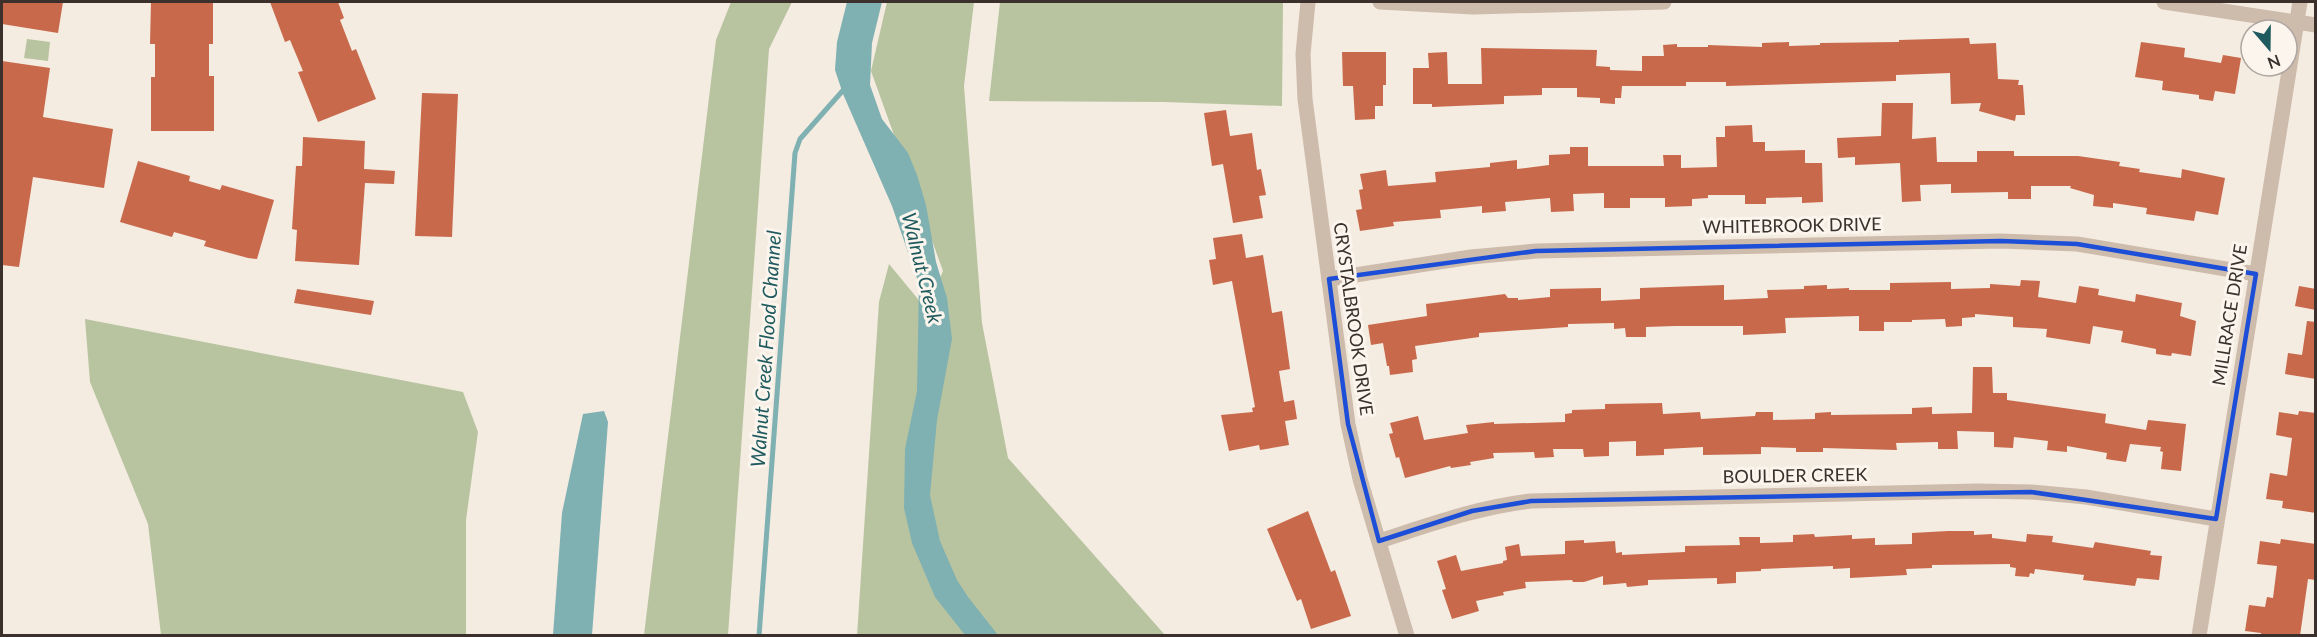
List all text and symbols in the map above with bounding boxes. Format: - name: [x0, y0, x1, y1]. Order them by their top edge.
- north arrow: [2239, 18, 2299, 78]
- text: N: [2265, 52, 2283, 74]
- water label: Walnut Creek: [898, 210, 948, 326]
- street label: WHITEBROOK DRIVE: [1702, 212, 1882, 238]
- street label: CRYSTALBROOK DRIVE: [1330, 221, 1378, 417]
- water label: Walnut Creek Flood Channel: [745, 229, 785, 468]
- street label: MILLRACE DRIVE: [2207, 243, 2251, 387]
- street label: BOULDER CREEK: [1723, 463, 1867, 487]

